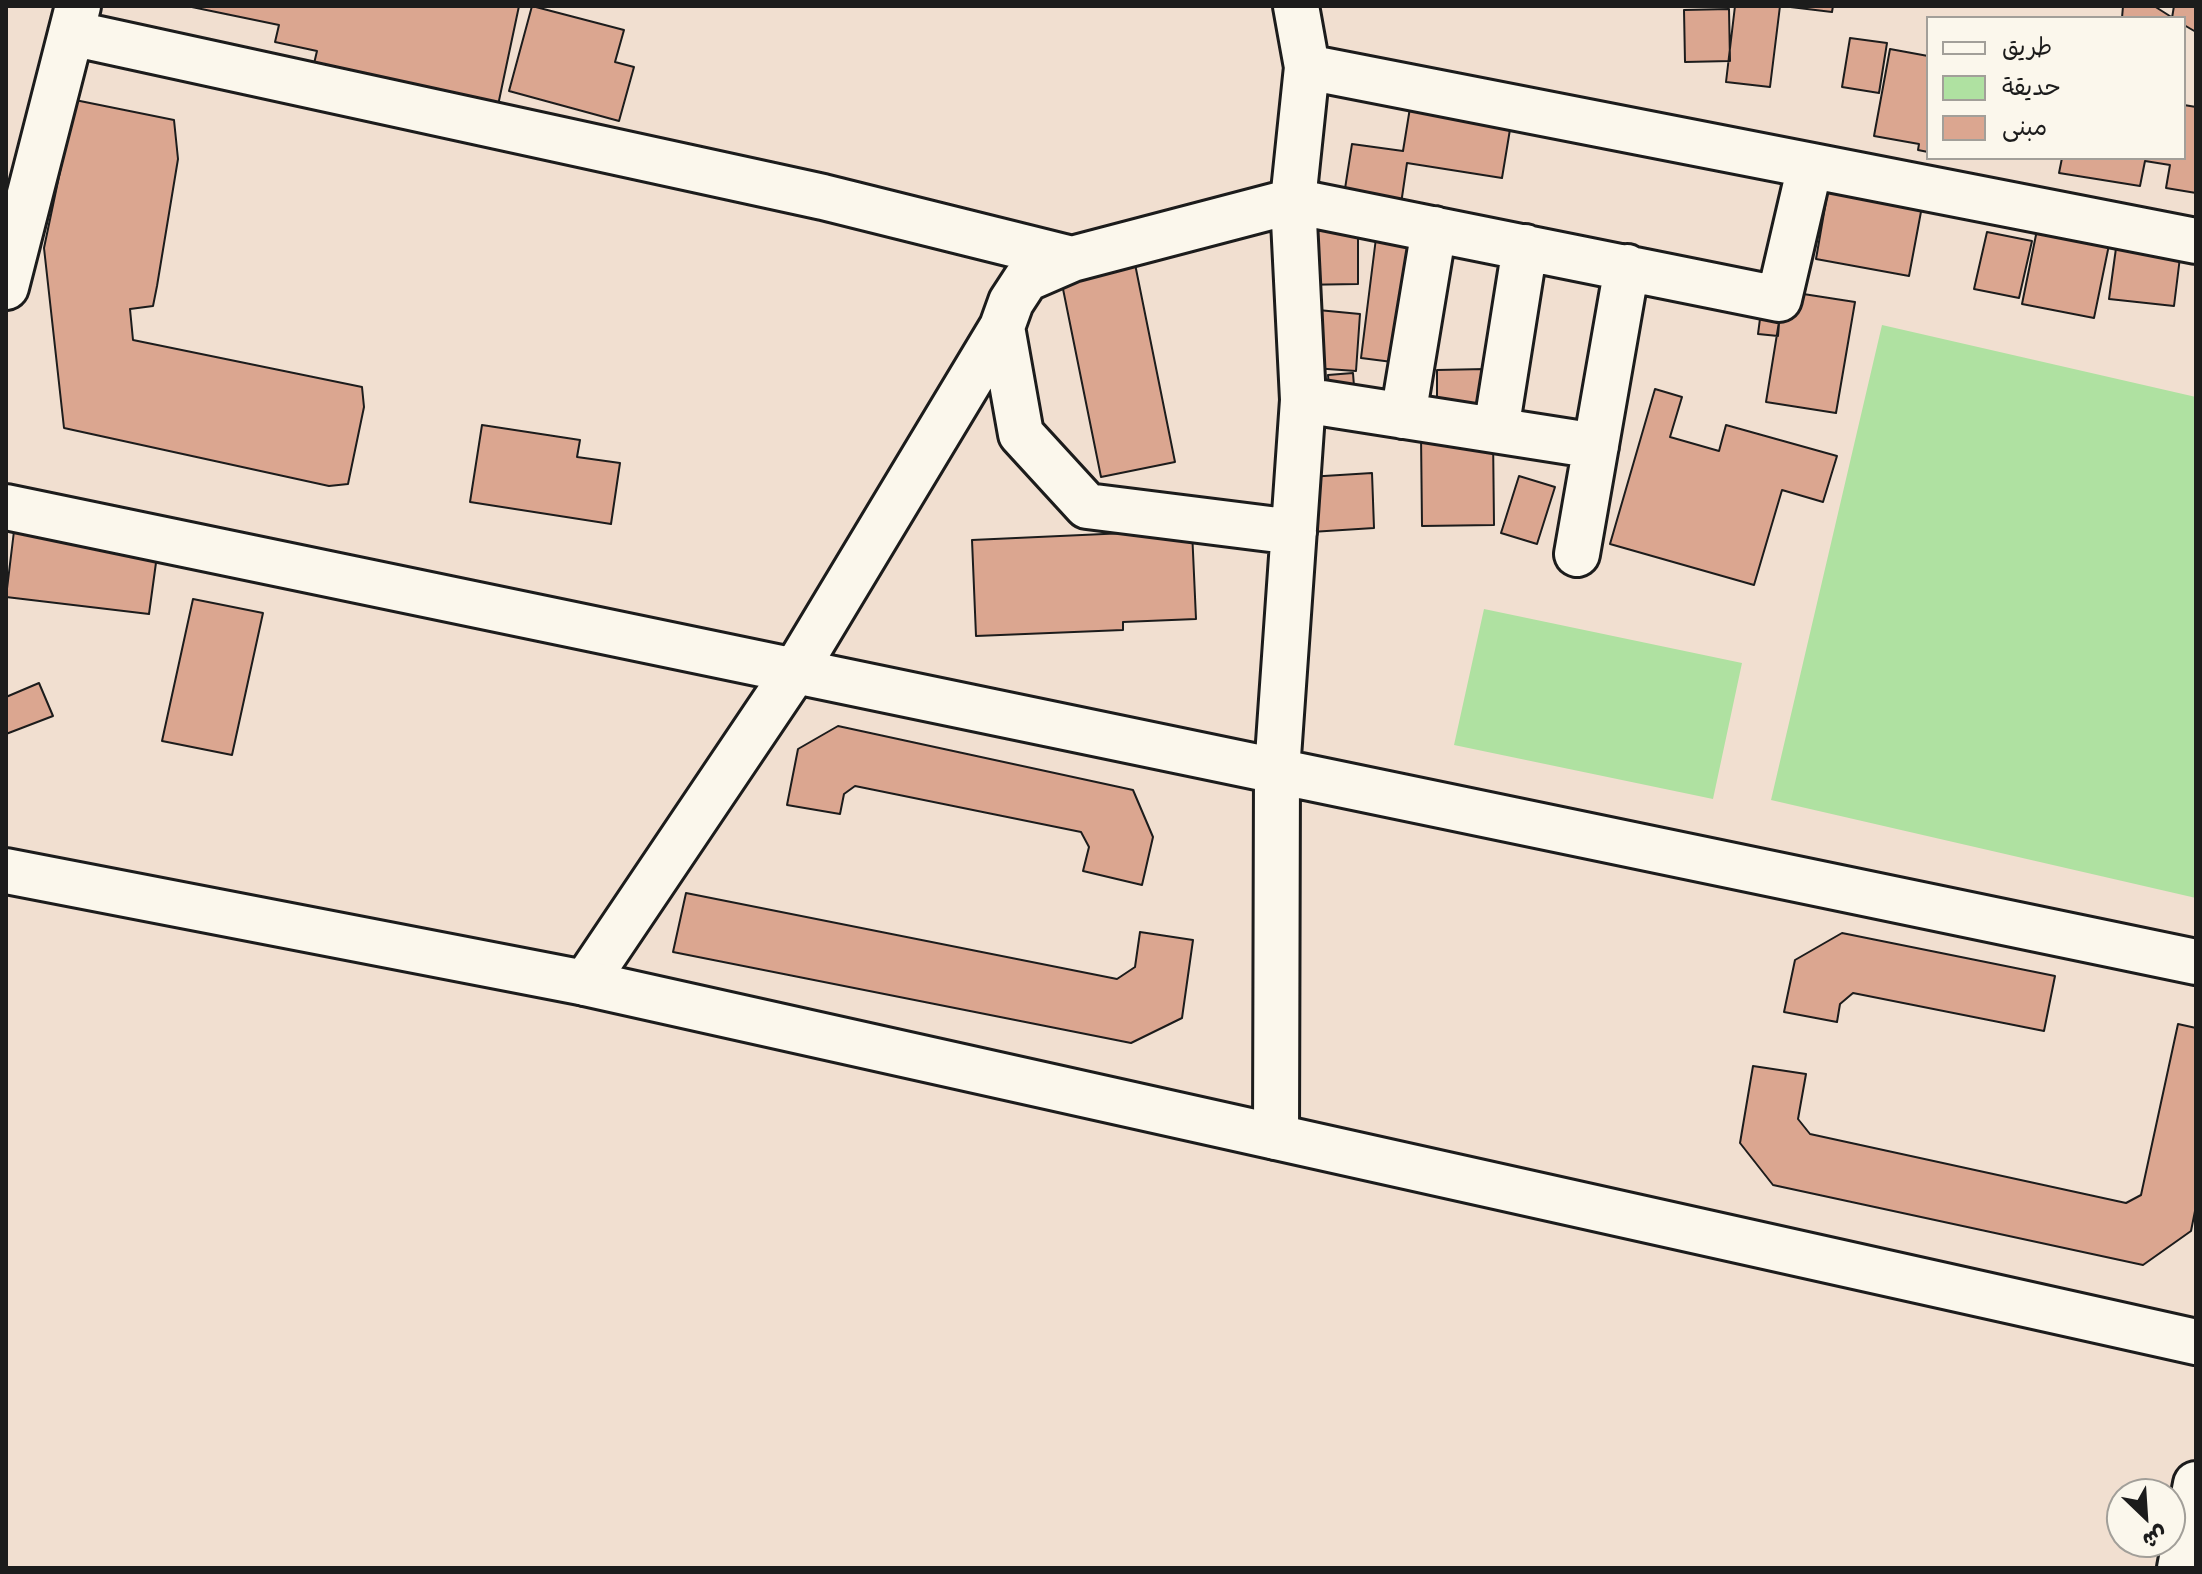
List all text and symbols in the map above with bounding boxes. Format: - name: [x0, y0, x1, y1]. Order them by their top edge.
- legend: [1926, 16, 2186, 160]
- text: طريق: [2002, 31, 2052, 61]
- text: حديقة: [2002, 71, 2061, 101]
- text: مبنى: [2002, 111, 2047, 141]
- north arrow: [2106, 1478, 2186, 1558]
- text: ش: [2138, 1520, 2172, 1556]

